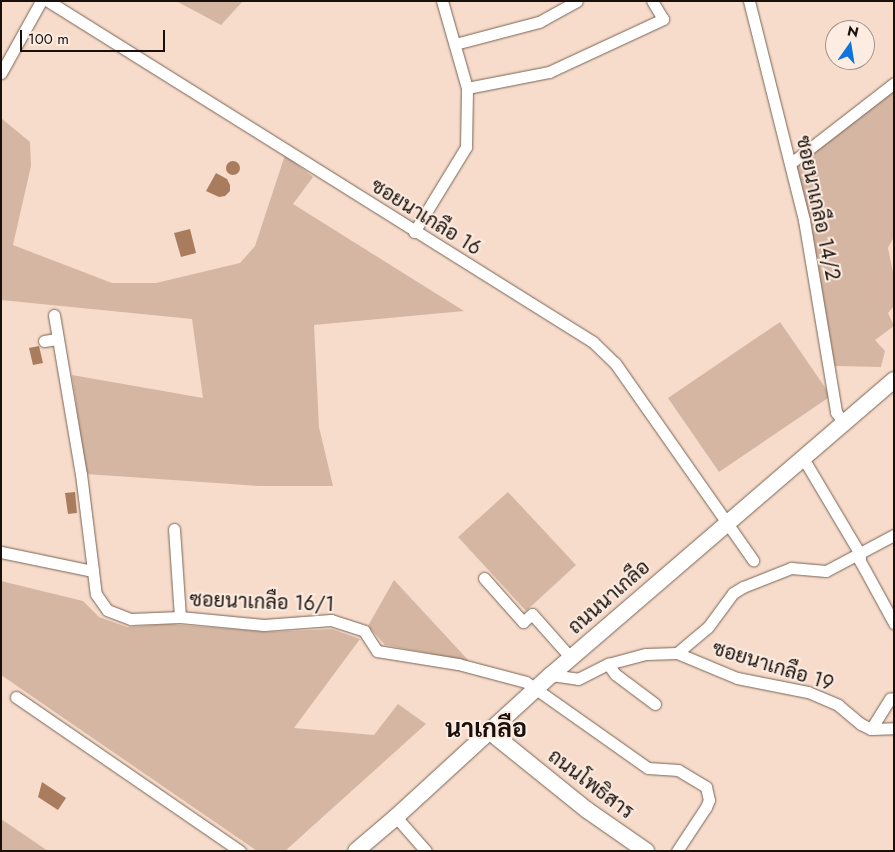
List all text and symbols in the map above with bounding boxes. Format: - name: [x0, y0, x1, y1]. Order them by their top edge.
- scale bar: [22, 20, 168, 52]
- north arrow: [825, 20, 875, 70]
- text: N: [845, 20, 861, 42]
- text: 100 m: [28, 28, 69, 50]
- street label: ซอยนาเกลือ 14/2: [791, 133, 845, 283]
- street label: ซอยนาเกลือ 16: [366, 174, 486, 260]
- street label: ถนนนาเกลือ: [563, 555, 655, 639]
- street label: ซอยนาเกลือ 16/1: [189, 587, 335, 617]
- street label: ซอยนาเกลือ 19: [709, 636, 837, 696]
- district label: นาเกลือ: [445, 713, 527, 743]
- street label: ถนนโพธิสาร: [543, 744, 639, 824]

